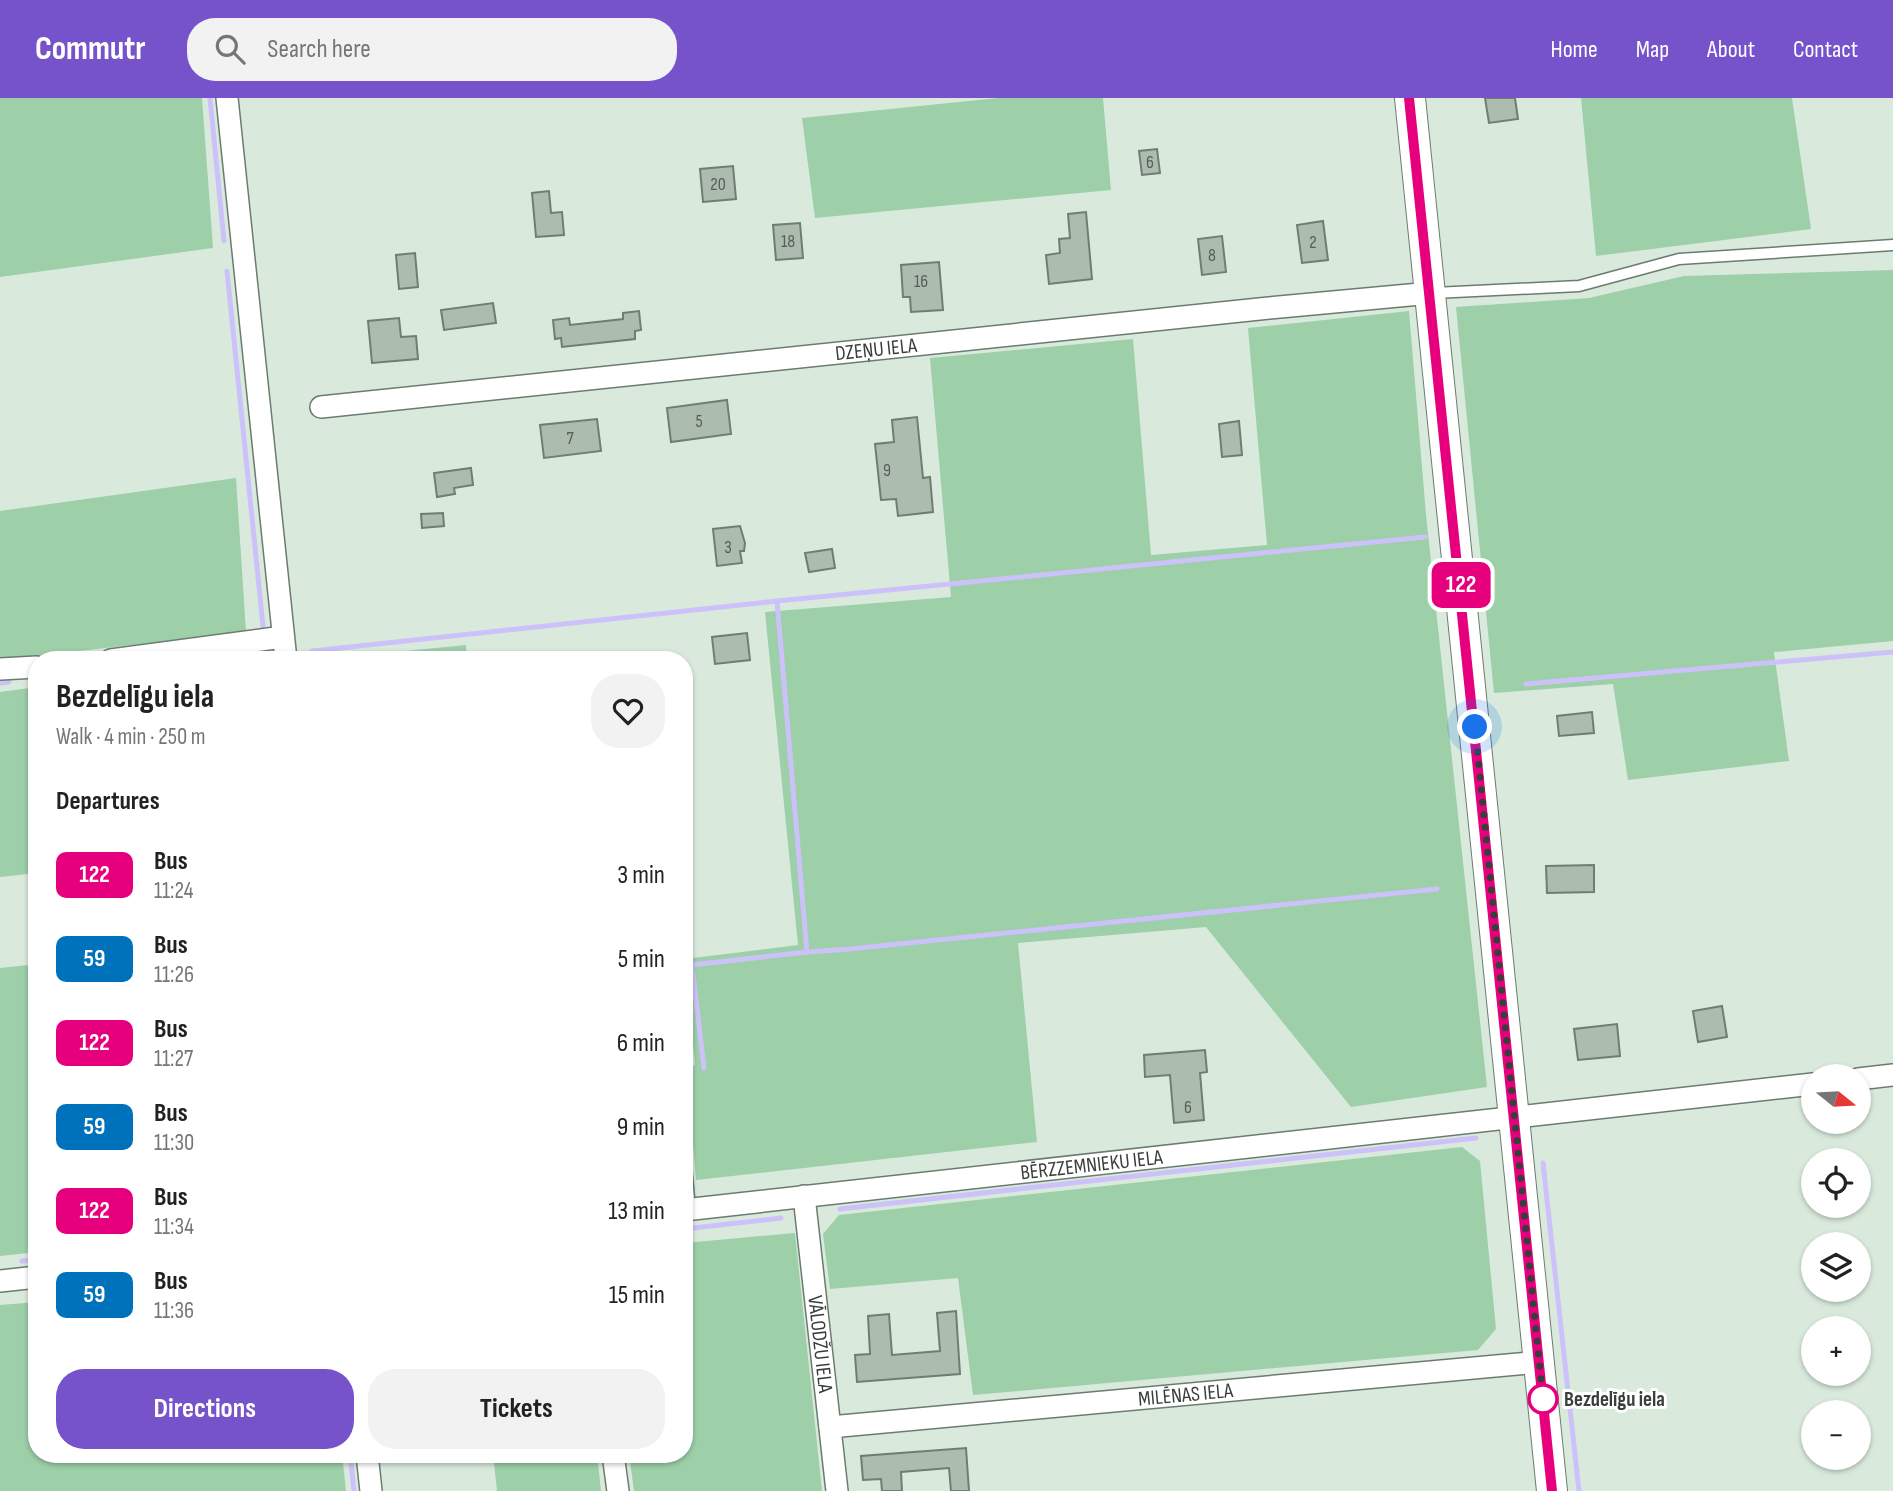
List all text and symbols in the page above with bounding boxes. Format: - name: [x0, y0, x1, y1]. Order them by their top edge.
- search box: [187, 18, 677, 81]
- text: Commutr: [35, 29, 145, 69]
- icon: search: [211, 30, 249, 68]
- text: Search here: [267, 34, 371, 65]
- text: Home: [1550, 35, 1598, 64]
- text: Map: [1636, 35, 1669, 64]
- text: About: [1707, 35, 1755, 64]
- text: Contact: [1793, 35, 1858, 64]
- house number: 6: [1146, 152, 1154, 173]
- house number: 20: [710, 174, 726, 195]
- house number: 18: [781, 231, 795, 252]
- house number: 2: [1309, 232, 1317, 253]
- house number: 8: [1208, 245, 1216, 266]
- house number: 16: [914, 271, 928, 292]
- street label: DZEŅU IELA: [834, 333, 919, 366]
- house number: 5: [695, 411, 703, 432]
- house number: 7: [566, 428, 574, 449]
- house number: 9: [883, 460, 891, 481]
- house number: 3: [724, 537, 732, 558]
- line badge: 122: [1421, 562, 1501, 608]
- text: 122: [1446, 570, 1476, 599]
- button: heart: [591, 674, 665, 748]
- text: Bezdelīgu iela: [56, 677, 214, 717]
- your location: [1457, 709, 1492, 744]
- text: Walk · 4 min · 250 m: [56, 723, 206, 751]
- text: Departures: [56, 786, 160, 817]
- text: Bus: [154, 846, 188, 877]
- text: 122: [79, 860, 110, 889]
- text: 3 min: [617, 860, 665, 891]
- text: 11:24: [154, 877, 193, 905]
- text: Bus: [154, 930, 188, 961]
- text: 59: [84, 944, 105, 973]
- text: 5 min: [618, 944, 665, 975]
- text: 11:26: [154, 961, 194, 989]
- text: Bus: [154, 1014, 188, 1045]
- text: 122: [79, 1028, 110, 1057]
- text: 6 min: [617, 1028, 665, 1059]
- text: 11:27: [154, 1045, 193, 1073]
- north arrow: [1801, 1064, 1871, 1134]
- map controls: [1801, 1064, 1871, 1470]
- house number: 6: [1184, 1097, 1192, 1118]
- text: Bus: [154, 1098, 188, 1129]
- text: 59: [84, 1112, 105, 1141]
- text: 9 min: [617, 1112, 665, 1143]
- text: 11:30: [154, 1129, 194, 1157]
- street label: BĒRZZEMNIEKU IELA: [1019, 1145, 1165, 1185]
- button: locate: [1801, 1148, 1871, 1218]
- text: Bus: [154, 1182, 188, 1213]
- text: 122: [79, 1196, 110, 1225]
- text: 13 min: [608, 1196, 665, 1227]
- text: 11:34: [154, 1213, 194, 1241]
- button: layers: [1801, 1232, 1871, 1302]
- text: Bus: [154, 1266, 188, 1297]
- text: 59: [84, 1280, 105, 1309]
- text: 15 min: [609, 1280, 665, 1311]
- street label: VĀLODŽU IELA: [802, 1294, 838, 1395]
- text: 11:36: [154, 1297, 194, 1325]
- button: +: [1801, 1316, 1871, 1386]
- button: Directions: [56, 1369, 354, 1449]
- button: Tickets: [368, 1369, 665, 1449]
- street label: MILĒNAS IELA: [1137, 1378, 1235, 1412]
- marker: Bezdelīgu iela: [1528, 1384, 1558, 1414]
- place label: Bezdelīgu iela: [1564, 1387, 1665, 1412]
- button: −: [1801, 1400, 1871, 1470]

